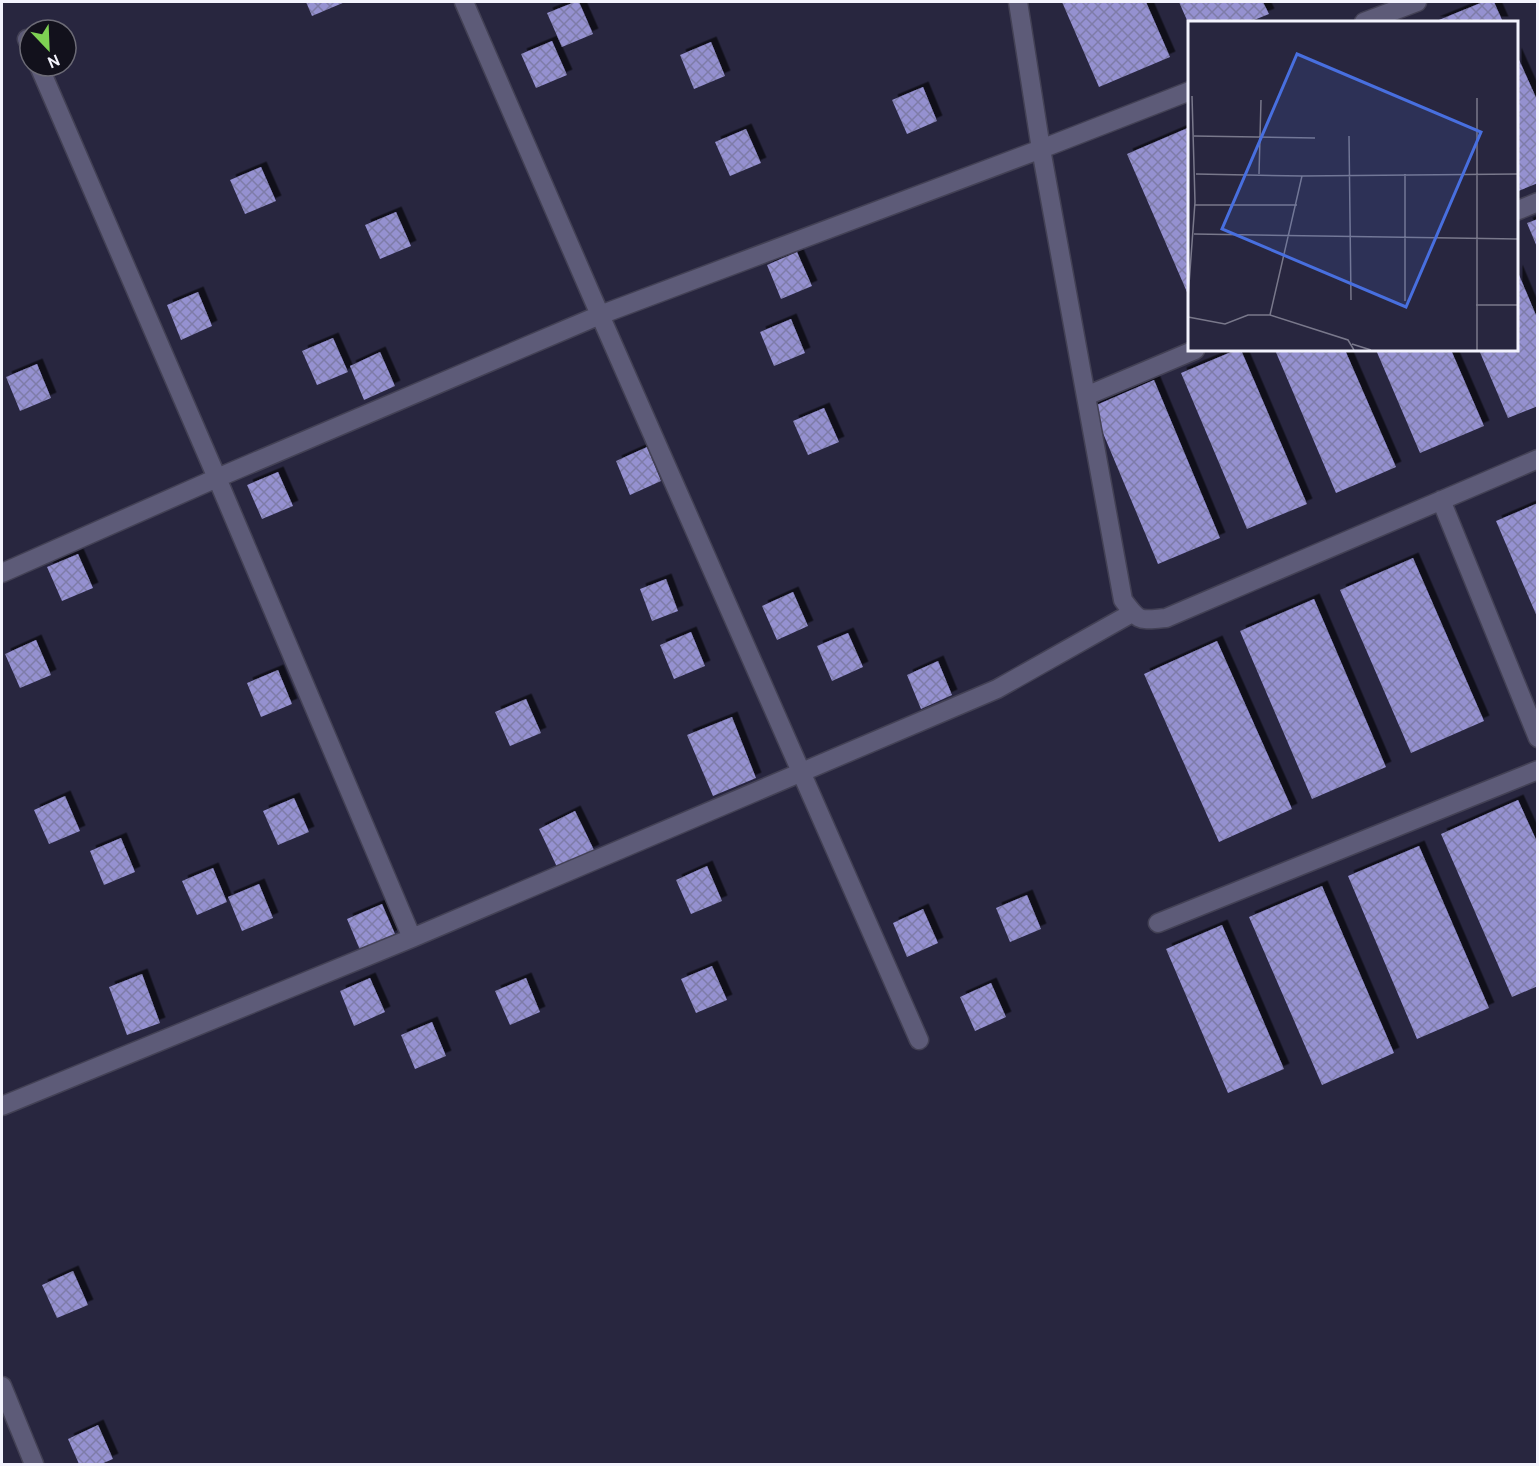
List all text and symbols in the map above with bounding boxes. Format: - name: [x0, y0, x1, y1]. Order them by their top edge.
- north arrow: [18, 18, 78, 78]
- inset map: [1188, 21, 1518, 351]
- text: N: [45, 50, 63, 72]

